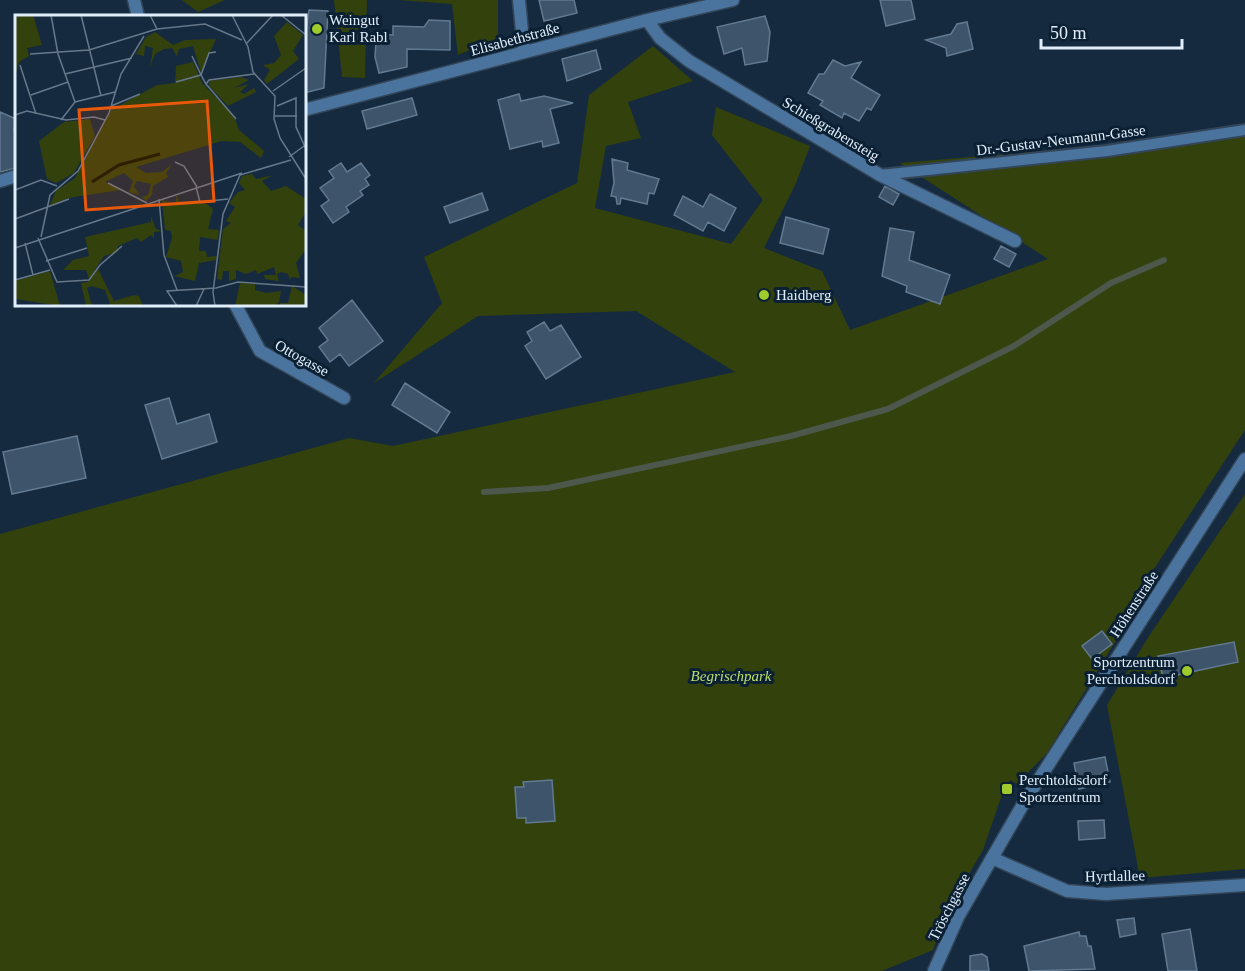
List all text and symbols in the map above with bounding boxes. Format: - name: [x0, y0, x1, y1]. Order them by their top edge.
- place label: Weingut Karl Rabl: [329, 12, 388, 45]
- scale bar: [1041, 12, 1182, 50]
- inset map: [15, 15, 306, 306]
- street label: Elisabethstraße: [469, 19, 562, 59]
- marker: Weingut Karl Rabl: [310, 22, 324, 36]
- text: 50 m: [1050, 23, 1087, 43]
- street label: Schießgrabensteig: [780, 94, 883, 164]
- street label: Dr.-Gustav-Neumann-Gasse: [975, 122, 1147, 158]
- place label: Haidberg: [776, 287, 832, 303]
- marker: Haidberg: [757, 288, 771, 302]
- street label: Ottogasse: [272, 337, 332, 379]
- street label: Höhenstraße: [1107, 568, 1162, 640]
- place label: Sportzentrum Perchtoldsdorf: [1087, 654, 1175, 687]
- marker: Sportzentrum Perchtoldsdorf: [1180, 664, 1194, 678]
- park label: Begrischpark: [691, 668, 772, 684]
- place label: Perchtoldsdorf Sportzentrum: [1019, 772, 1107, 805]
- marker: Perchtoldsdorf Sportzentrum: [1000, 782, 1014, 796]
- street label: Hyrtlallee: [1085, 867, 1145, 885]
- street label: Tröschgasse: [925, 870, 973, 943]

